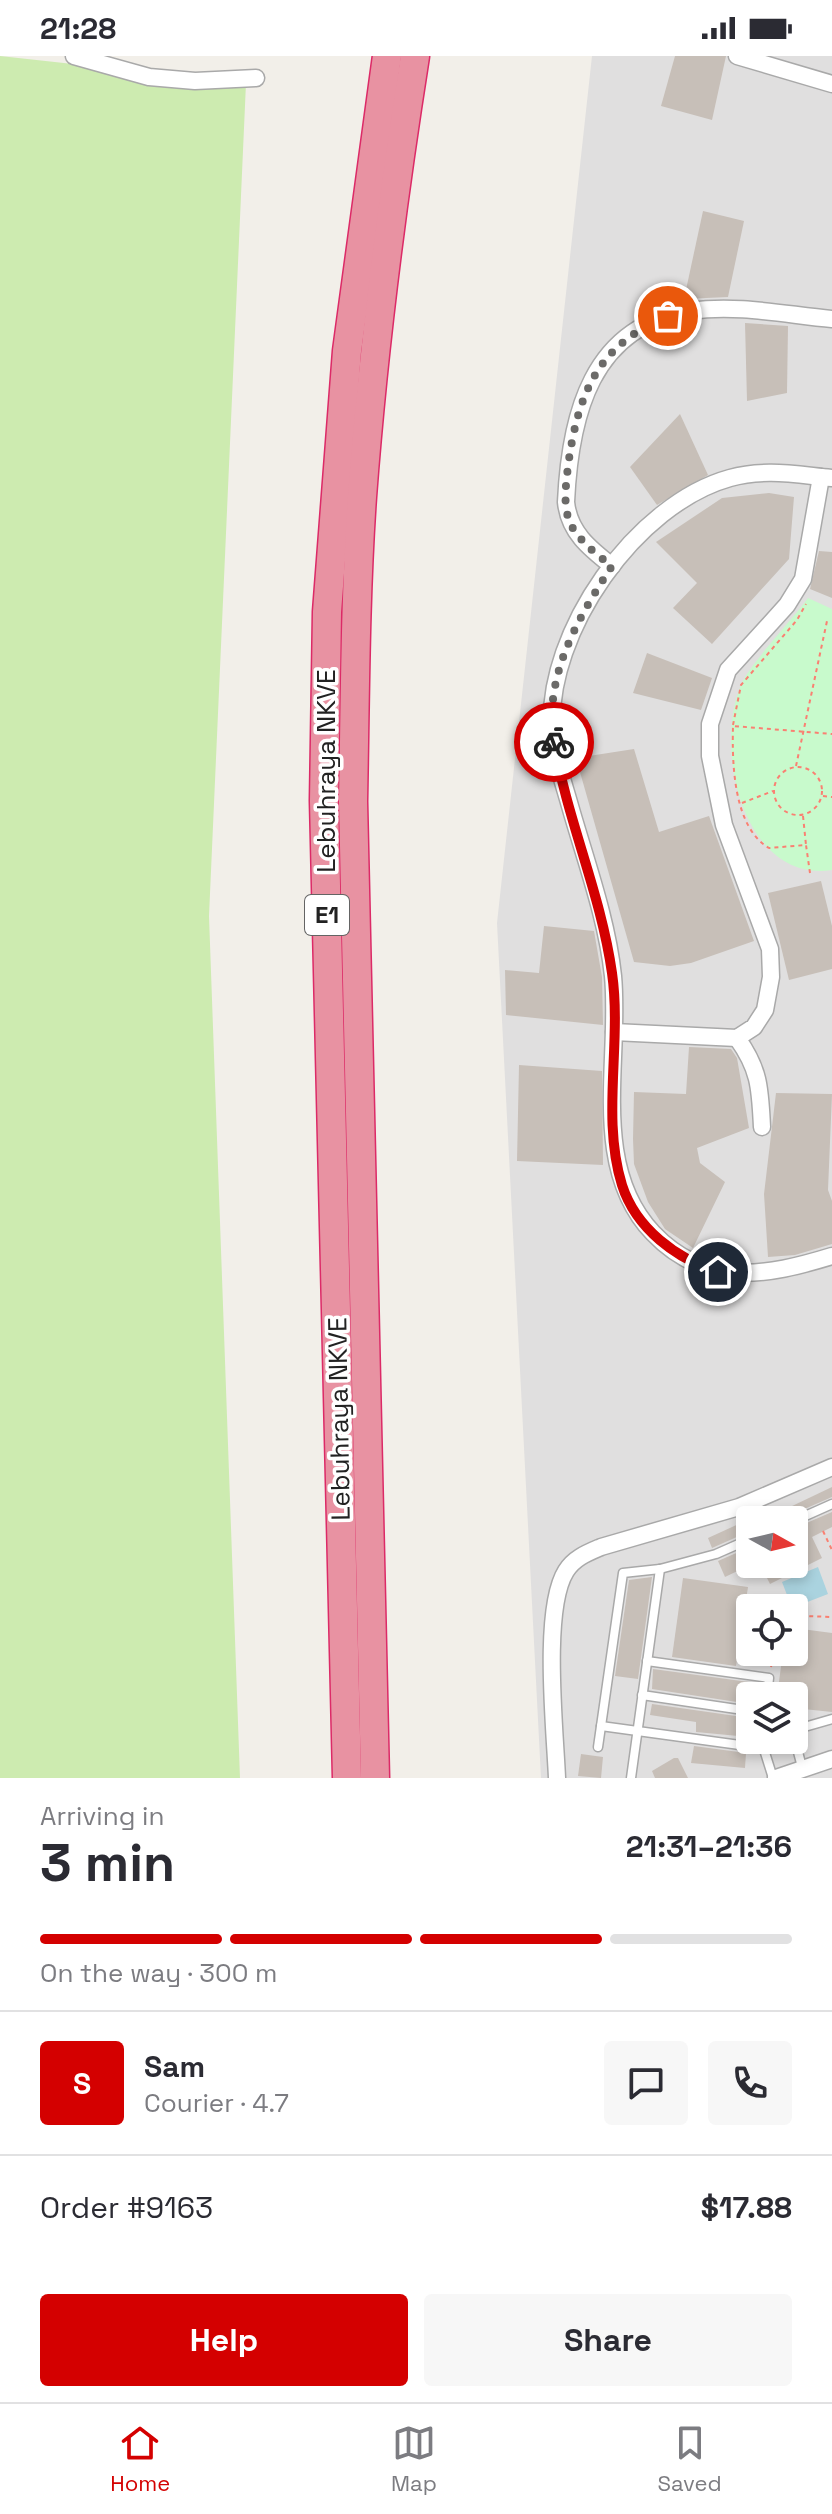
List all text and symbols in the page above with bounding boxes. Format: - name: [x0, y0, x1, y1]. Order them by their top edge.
- text: 21:28: [40, 9, 116, 48]
- pin: [634, 282, 702, 350]
- icon: bag: [646, 294, 690, 338]
- street label: Lebuhraya NKVE: [309, 669, 343, 873]
- courier: [514, 702, 594, 782]
- icon: bike: [532, 720, 576, 764]
- road number: E1: [305, 895, 349, 935]
- pin: [684, 1238, 752, 1306]
- icon: home: [696, 1250, 740, 1294]
- street label: Lebuhraya NKVE: [320, 1317, 358, 1521]
- north arrow: [736, 1506, 808, 1578]
- map controls: [736, 1506, 808, 1754]
- button: locate: [736, 1594, 808, 1666]
- button: layers: [736, 1682, 808, 1754]
- text: Arriving in: [40, 1799, 164, 1833]
- text: 21:31–21:36: [626, 1827, 792, 1866]
- text: 3 min: [40, 1830, 175, 1896]
- text: On the way · 300 m: [40, 1956, 277, 1990]
- button: chat: [604, 2041, 688, 2125]
- button: phone: [708, 2041, 792, 2125]
- text: Sam: [144, 2047, 205, 2086]
- text: S: [73, 2064, 91, 2103]
- text: Courier · 4.7: [144, 2086, 289, 2120]
- text: Order #9163: [40, 2188, 213, 2227]
- text: $17.88: [701, 2188, 792, 2227]
- button: Help: [40, 2294, 408, 2386]
- button: Share: [424, 2294, 792, 2386]
- tab: Home: [110, 2421, 170, 2497]
- tab: Map: [391, 2421, 437, 2497]
- tab: Saved: [657, 2421, 722, 2497]

